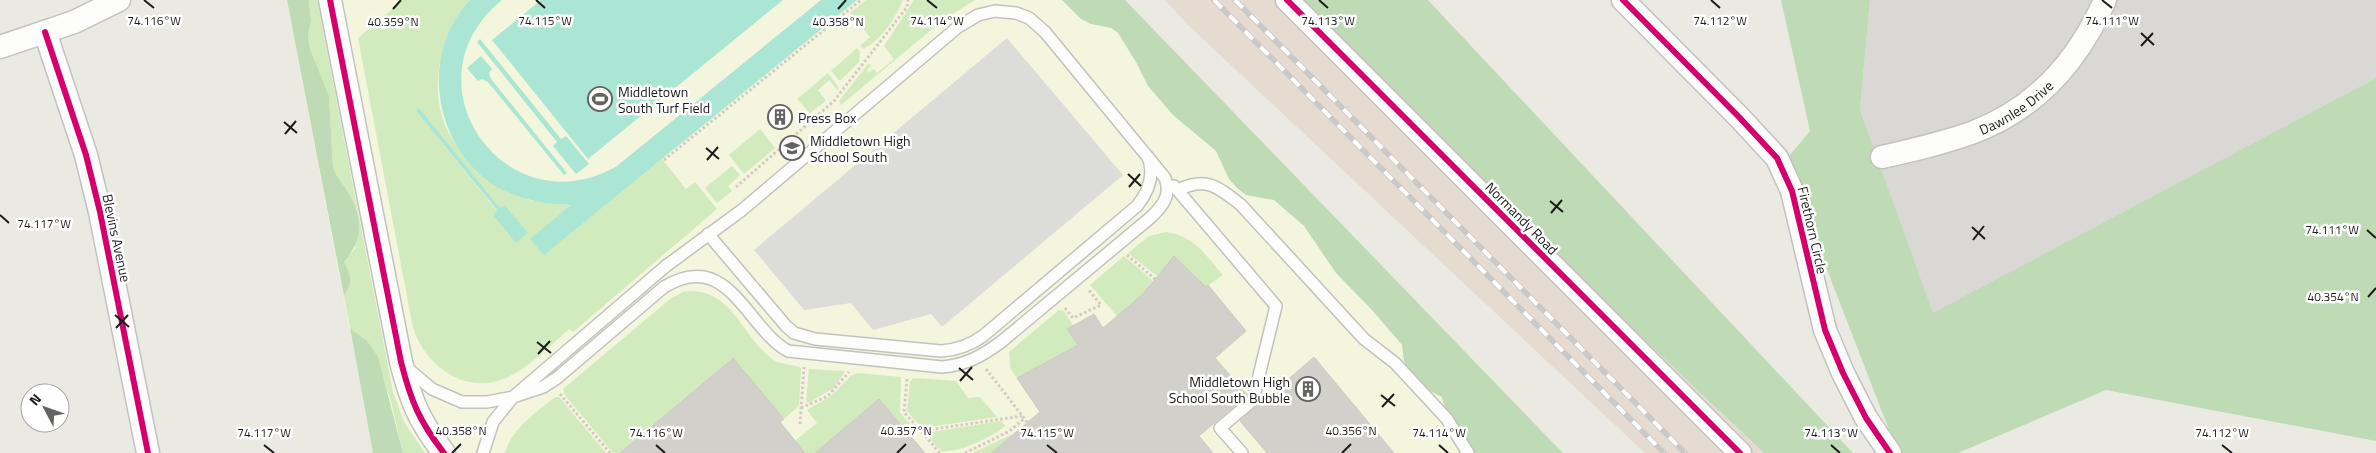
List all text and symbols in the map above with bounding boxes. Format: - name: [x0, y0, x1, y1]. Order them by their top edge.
- text: 74.116°W: [127, 11, 181, 30]
- text: 74.115°W: [518, 11, 572, 30]
- text: 74.114°W: [910, 11, 964, 30]
- text: 74.113°W: [1301, 11, 1355, 30]
- text: 74.112°W: [1693, 11, 1747, 30]
- text: 74.111°W: [2085, 11, 2139, 30]
- text: 40.359°N: [367, 12, 419, 31]
- text: 40.358°N: [812, 12, 864, 31]
- street label: Dawnlee Drive: [1975, 75, 2057, 139]
- place label: Middletown South Turf Field: [618, 81, 710, 118]
- sports icon: Middletown South Turf Field: [587, 86, 613, 112]
- building icon: Press Box: [767, 104, 793, 130]
- place label: Press Box: [798, 107, 857, 128]
- place label: Middletown High School South: [810, 130, 911, 167]
- school or university icon: Middletown High School South: [779, 135, 805, 161]
- street label: Normandy Road: [1481, 177, 1563, 259]
- street label: Firethorn Circle: [1793, 184, 1833, 276]
- street label: Blevins Avenue: [97, 192, 137, 284]
- text: 74.117°W: [17, 214, 71, 233]
- text: 74.111°W: [2305, 220, 2359, 239]
- text: 40.354°N: [2307, 287, 2359, 306]
- place label: Middletown High School South Bubble: [1169, 371, 1290, 408]
- building icon: Middletown High School South Bubble: [1295, 376, 1321, 402]
- north arrow: [20, 383, 70, 433]
- text: N: [24, 389, 46, 410]
- text: 40.358°N: [435, 421, 487, 440]
- text: 40.357°N: [880, 421, 932, 440]
- text: 40.356°N: [1325, 421, 1377, 440]
- text: 74.117°W: [237, 423, 291, 442]
- text: 74.116°W: [629, 423, 683, 442]
- text: 74.115°W: [1020, 423, 1074, 442]
- text: 74.114°W: [1412, 423, 1466, 442]
- text: 74.113°W: [1804, 423, 1858, 442]
- text: 74.112°W: [2195, 423, 2249, 442]

